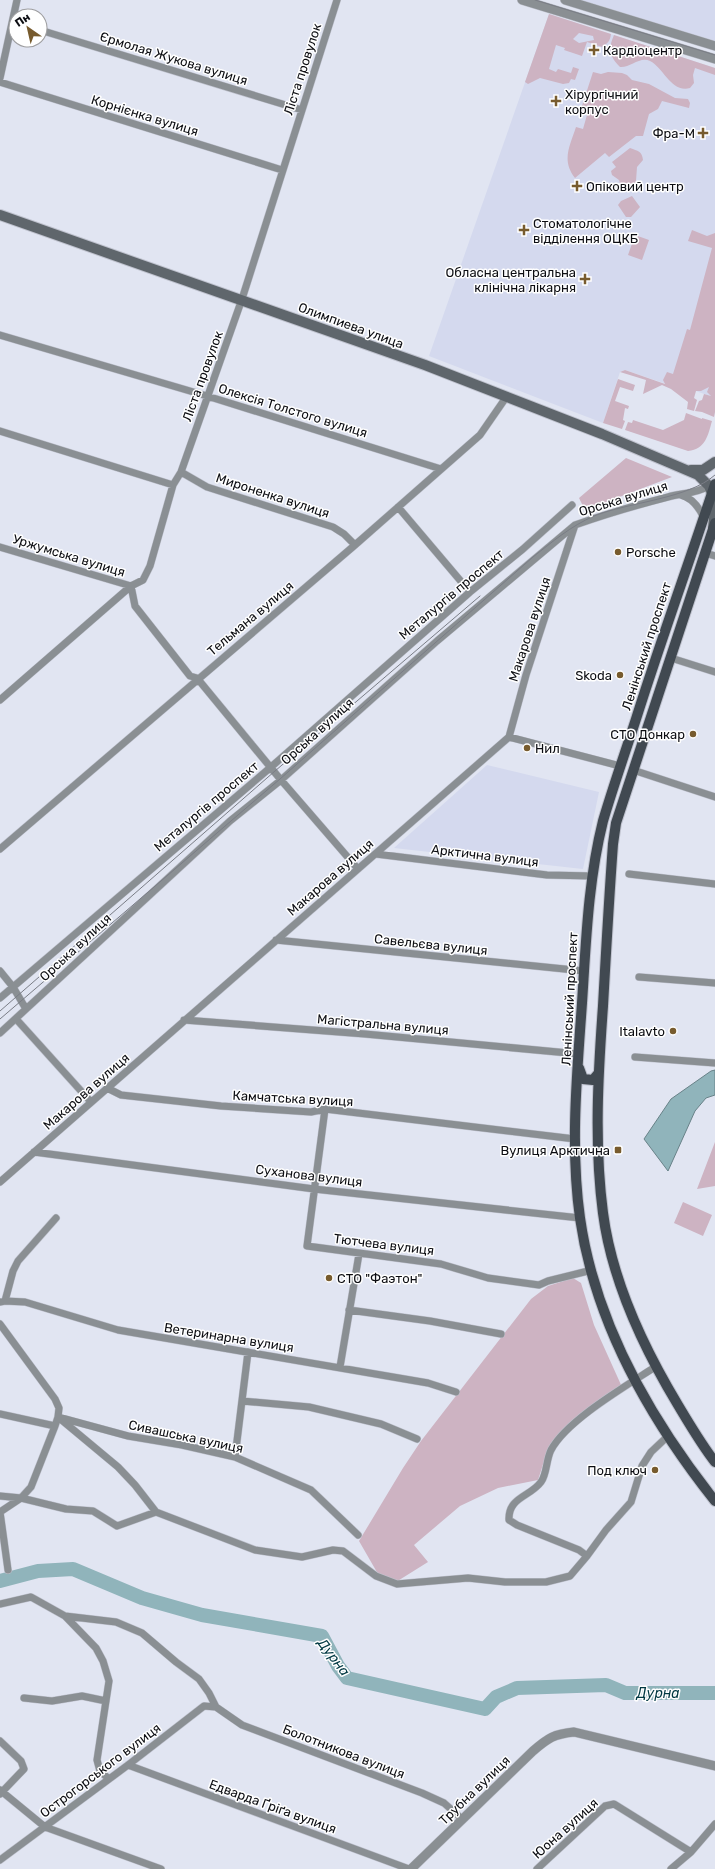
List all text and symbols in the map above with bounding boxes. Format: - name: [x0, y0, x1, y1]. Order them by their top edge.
- north arrow: [8, 8, 48, 48]
- text: Пн: [13, 10, 33, 30]
- street label: Ліста провулок: [281, 21, 324, 117]
- street label: Єрмолая Жукова вулиця: [98, 29, 250, 88]
- place label: Кардіоцентр: [603, 43, 683, 58]
- marker: Кардіоцентр: [588, 44, 600, 56]
- place label: Хірургічний корпус: [565, 87, 638, 117]
- street label: Корнієнка вулиця: [89, 92, 200, 139]
- marker: Хірургічний корпус: [550, 95, 562, 107]
- place label: Фра-М: [652, 126, 695, 141]
- marker: Фра-М: [698, 128, 708, 138]
- place label: Опіковий центр: [586, 179, 684, 194]
- marker: Опіковий центр: [571, 180, 583, 192]
- place label: Стоматологічне відділення ОЦКБ: [533, 216, 638, 246]
- marker: Стоматологічне відділення ОЦКБ: [518, 224, 530, 236]
- place label: Обласна центральна клінічна лікарня: [446, 265, 576, 295]
- marker: Обласна центральна клінічна лікарня: [579, 273, 591, 285]
- street label: Олимпиева улица: [296, 299, 405, 351]
- street label: Ліста провулок: [179, 329, 226, 424]
- street label: Олексія Толстого вулиця: [217, 381, 369, 440]
- street label: Мироненка вулиця: [214, 470, 332, 521]
- street label: Орська вулиця: [577, 478, 669, 519]
- street label: Уржумська вулиця: [11, 531, 127, 580]
- place label: Porsche: [626, 545, 676, 560]
- street label: Металургів проспект: [396, 546, 507, 642]
- marker: Porsche: [613, 547, 623, 557]
- street label: Макарова вулиця: [505, 575, 553, 683]
- street label: Тельмана вулиця: [204, 578, 296, 659]
- street label: Ленінський проспект: [619, 580, 674, 712]
- place label: Skoda: [575, 668, 612, 683]
- marker: Skoda: [615, 670, 625, 680]
- street label: Орська вулиця: [278, 695, 357, 768]
- place label: СТО Донкар: [610, 727, 685, 742]
- marker: СТО Донкар: [688, 729, 698, 739]
- place label: Нил: [535, 741, 560, 756]
- marker: Нил: [522, 743, 532, 753]
- street label: Металургів проспект: [151, 758, 262, 854]
- street label: Макарова вулиця: [284, 836, 376, 919]
- street label: Арктична вулиця: [430, 841, 539, 870]
- street label: Орська вулиця: [37, 910, 114, 984]
- street label: Савельєва вулиця: [374, 931, 488, 958]
- street label: Ленінський проспект: [559, 931, 581, 1066]
- street label: Магістральна вулиця: [317, 1011, 449, 1038]
- place label: Italavto: [619, 1024, 665, 1039]
- marker: Italavto: [668, 1026, 678, 1036]
- street label: Макарова вулиця: [40, 1050, 132, 1133]
- street label: Камчатська вулиця: [232, 1088, 354, 1109]
- place label: Вулиця Арктична: [501, 1143, 610, 1158]
- marker: Вулиця Арктична: [613, 1145, 623, 1155]
- street label: Суханова вулиця: [255, 1161, 363, 1189]
- street label: Тютчева вулиця: [333, 1231, 435, 1258]
- place label: СТО "Фаэтон": [337, 1271, 422, 1286]
- marker: СТО "Фаэтон": [324, 1273, 334, 1283]
- street label: Ветеринарна вулиця: [163, 1320, 295, 1355]
- street label: Сивашська вулиця: [127, 1417, 245, 1456]
- place label: Под ключ: [587, 1463, 647, 1478]
- marker: Под ключ: [650, 1465, 660, 1475]
- water label: Дурна: [313, 1634, 353, 1680]
- water label: Дурна: [636, 1685, 679, 1702]
- street label: Острогорського вулиця: [37, 1720, 164, 1821]
- street label: Болотникова вулиця: [281, 1721, 407, 1782]
- street label: Трубна вулиця: [436, 1753, 513, 1828]
- street label: Едварда Ґріґа вулиця: [207, 1776, 338, 1836]
- street label: Юона вулиця: [530, 1795, 601, 1862]

